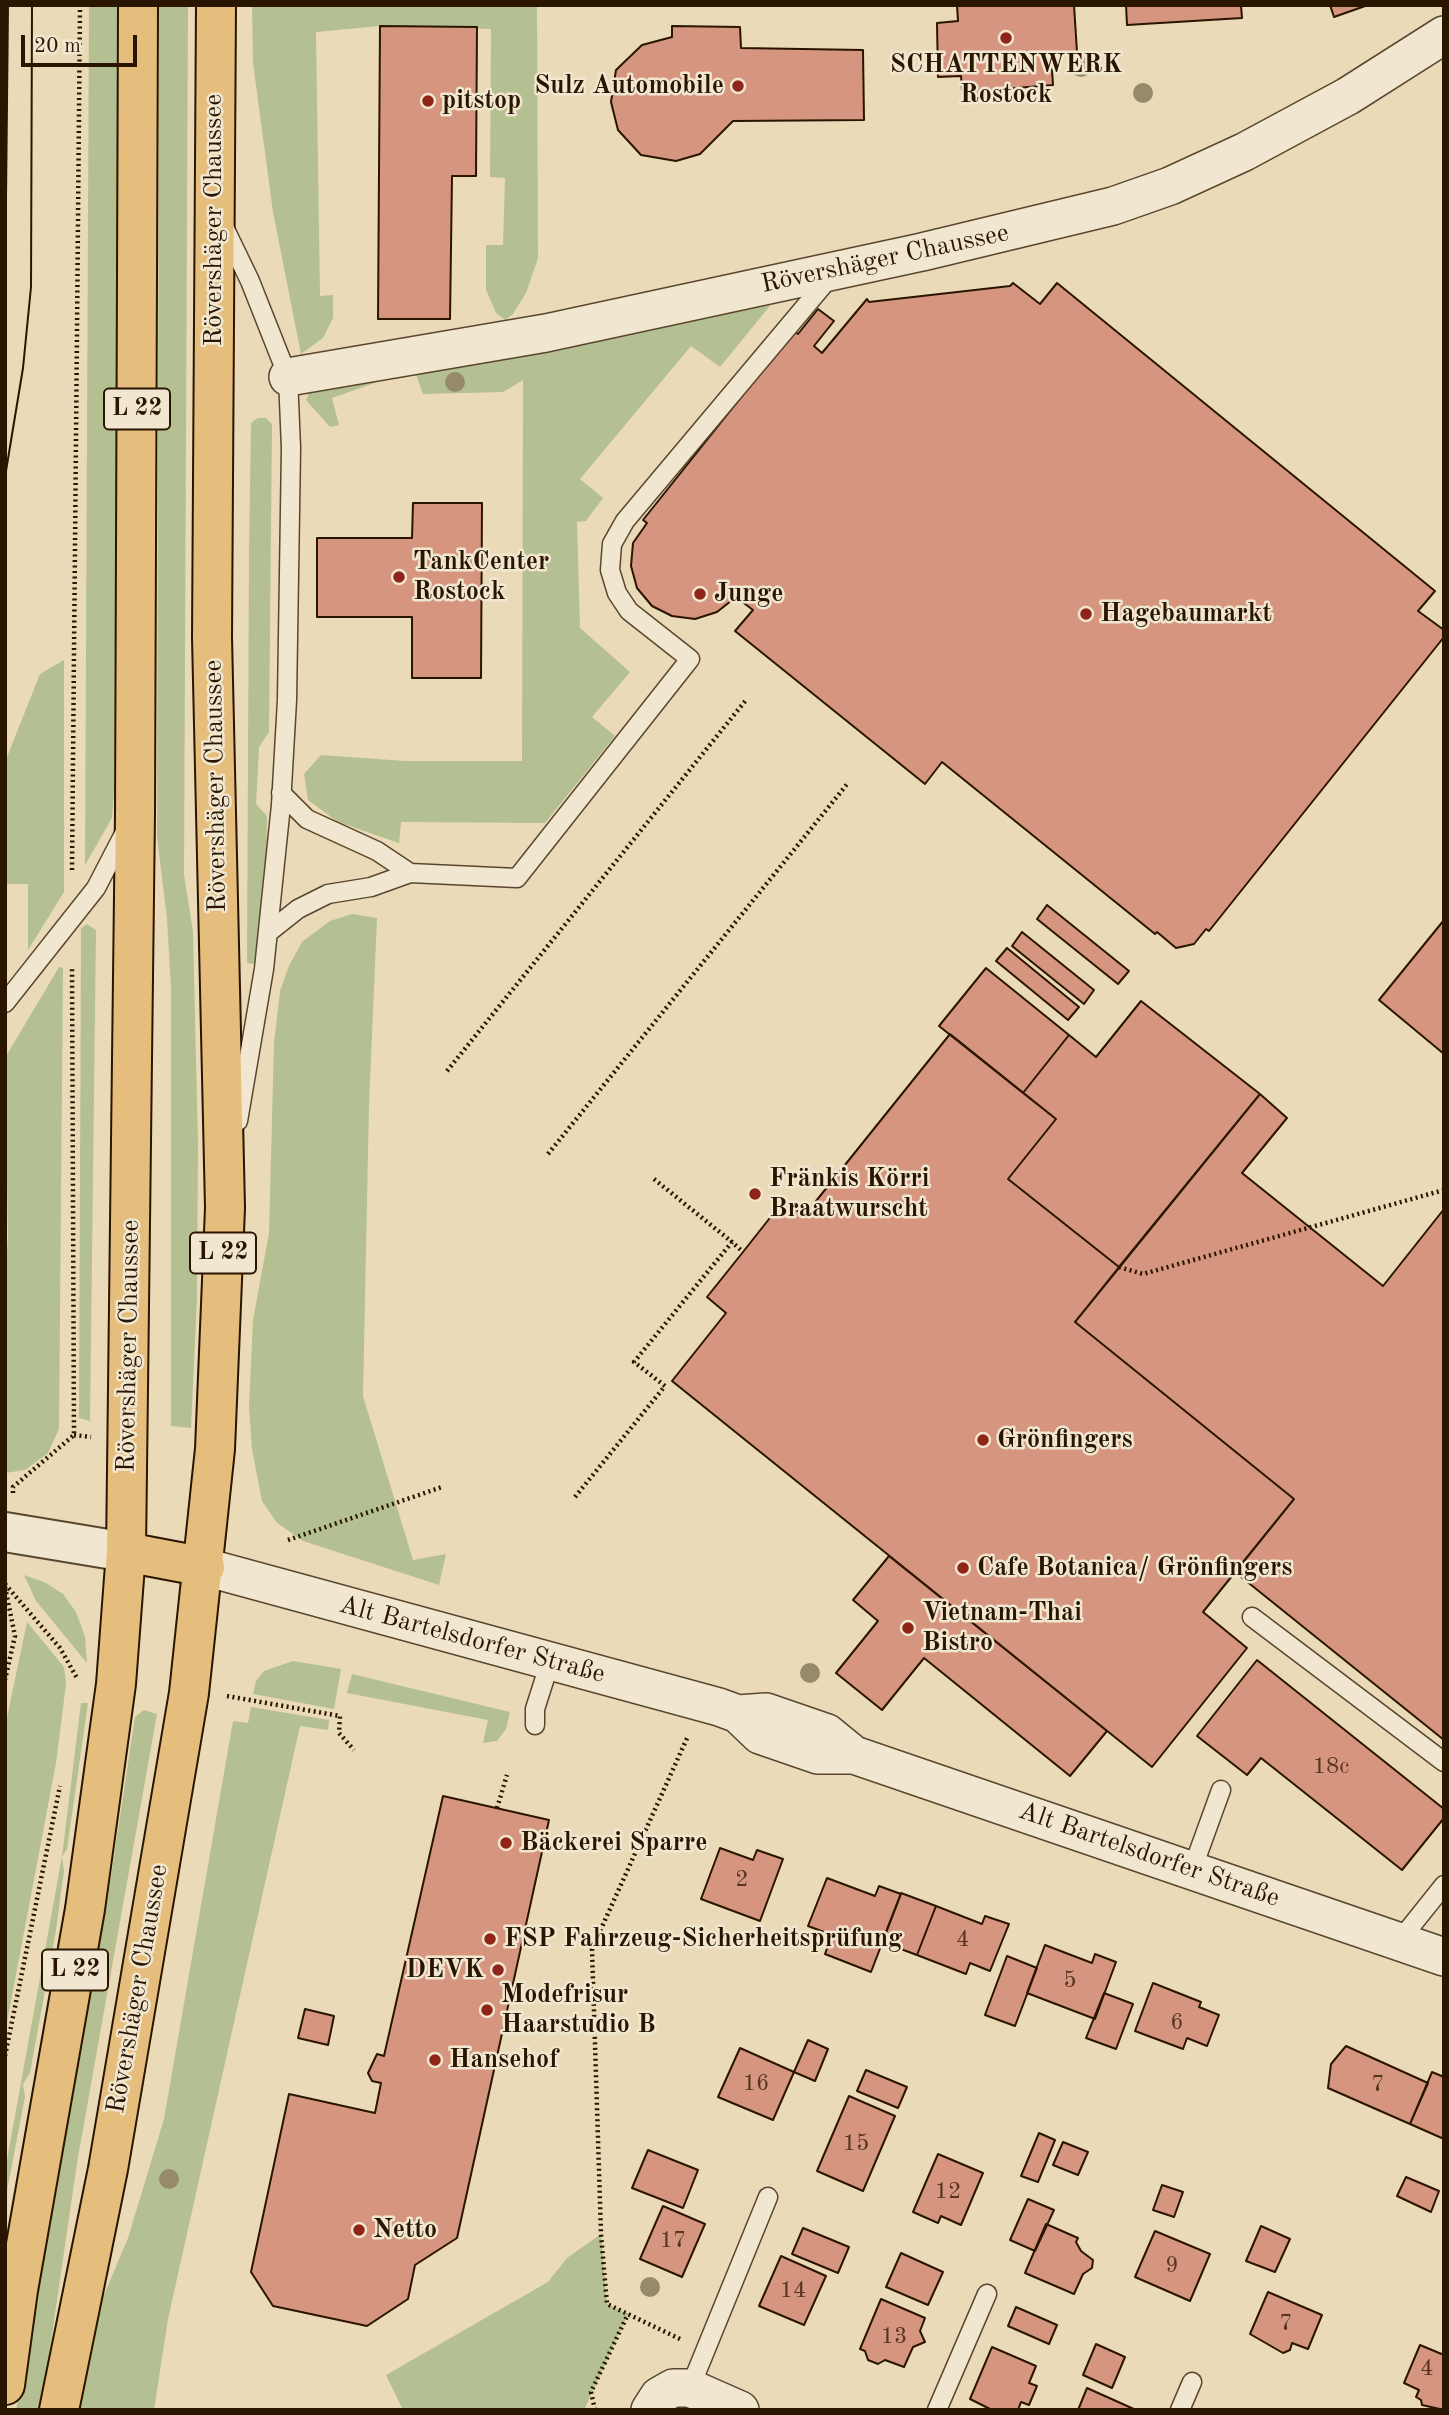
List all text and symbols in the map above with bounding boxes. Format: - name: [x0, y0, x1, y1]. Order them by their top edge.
- scale bar: [24, 21, 140, 65]
- marker: SCHATTENWERK Rostock: [998, 30, 1014, 46]
- text: 20 m: [34, 36, 81, 57]
- place label: SCHATTENWERK Rostock: [890, 49, 1122, 110]
- place label: Sulz Automobile: [534, 70, 724, 102]
- marker: Sulz Automobile: [730, 78, 746, 94]
- place label: pitstop: [442, 85, 521, 117]
- marker: pitstop: [420, 93, 436, 109]
- street label: Rövershäger Chaussee: [198, 94, 230, 346]
- street label: Rövershäger Chaussee: [758, 217, 1012, 301]
- road number: L 22: [104, 388, 170, 430]
- place label: TankCenter Rostock: [413, 546, 549, 608]
- marker: TankCenter Rostock: [391, 569, 407, 585]
- place label: Junge: [714, 578, 783, 610]
- marker: Junge: [692, 586, 708, 602]
- place label: Hagebaumarkt: [1100, 598, 1272, 630]
- marker: Hagebaumarkt: [1078, 606, 1094, 622]
- street label: Rövershäger Chaussee: [198, 659, 234, 913]
- place label: Fränkis Körri Braatwurscht: [769, 1163, 929, 1224]
- marker: Fränkis Körri Braatwurscht: [747, 1186, 763, 1202]
- street label: Rövershäger Chaussee: [111, 1219, 147, 1473]
- road number: L 22: [190, 1232, 256, 1274]
- place label: Grönfingers: [997, 1424, 1133, 1456]
- marker: Grönfingers: [975, 1432, 991, 1448]
- place label: Cafe Botanica/ Grönfingers: [977, 1552, 1293, 1584]
- marker: Cafe Botanica/ Grönfingers: [955, 1560, 971, 1576]
- street label: Alt Bartelsdorfer Straße: [336, 1589, 608, 1691]
- place label: Vietnam-Thai Bistro: [922, 1597, 1082, 1658]
- marker: Vietnam-Thai Bistro: [900, 1620, 916, 1636]
- house number: 18c: [1313, 1753, 1349, 1781]
- street label: Alt Bartelsdorfer Straße: [1014, 1796, 1284, 1914]
- place label: Bäckerei Sparre: [520, 1827, 708, 1859]
- marker: Bäckerei Sparre: [498, 1835, 514, 1851]
- street label: Rövershäger Chaussee: [101, 1862, 175, 2116]
- house number: 2: [735, 1866, 749, 1894]
- place label: FSP Fahrzeug-Sicherheitsprüfung: [504, 1923, 903, 1955]
- house number: 4: [956, 1926, 970, 1954]
- marker: FSP Fahrzeug-Sicherheitsprüfung: [482, 1931, 498, 1947]
- road number: L 22: [42, 1950, 108, 1991]
- place label: DEVK: [406, 1954, 484, 1986]
- marker: DEVK: [490, 1962, 506, 1978]
- house number: 5: [1063, 1967, 1077, 1995]
- place label: Modefrisur Haarstudio B: [501, 1979, 656, 2040]
- marker: Modefrisur Haarstudio B: [479, 2002, 495, 2018]
- house number: 6: [1170, 2009, 1184, 2037]
- place label: Hansehof: [449, 2044, 558, 2076]
- marker: Hansehof: [427, 2052, 443, 2068]
- house number: 16: [743, 2070, 769, 2098]
- house number: 7: [1371, 2071, 1385, 2099]
- house number: 15: [843, 2130, 869, 2158]
- house number: 12: [935, 2178, 961, 2206]
- place label: Netto: [373, 2214, 437, 2246]
- marker: Netto: [351, 2222, 367, 2238]
- house number: 17: [660, 2227, 686, 2255]
- house number: 9: [1165, 2252, 1179, 2280]
- house number: 14: [780, 2277, 806, 2305]
- house number: 7: [1279, 2310, 1293, 2338]
- house number: 13: [881, 2323, 907, 2351]
- house number: 4: [1420, 2355, 1434, 2383]

